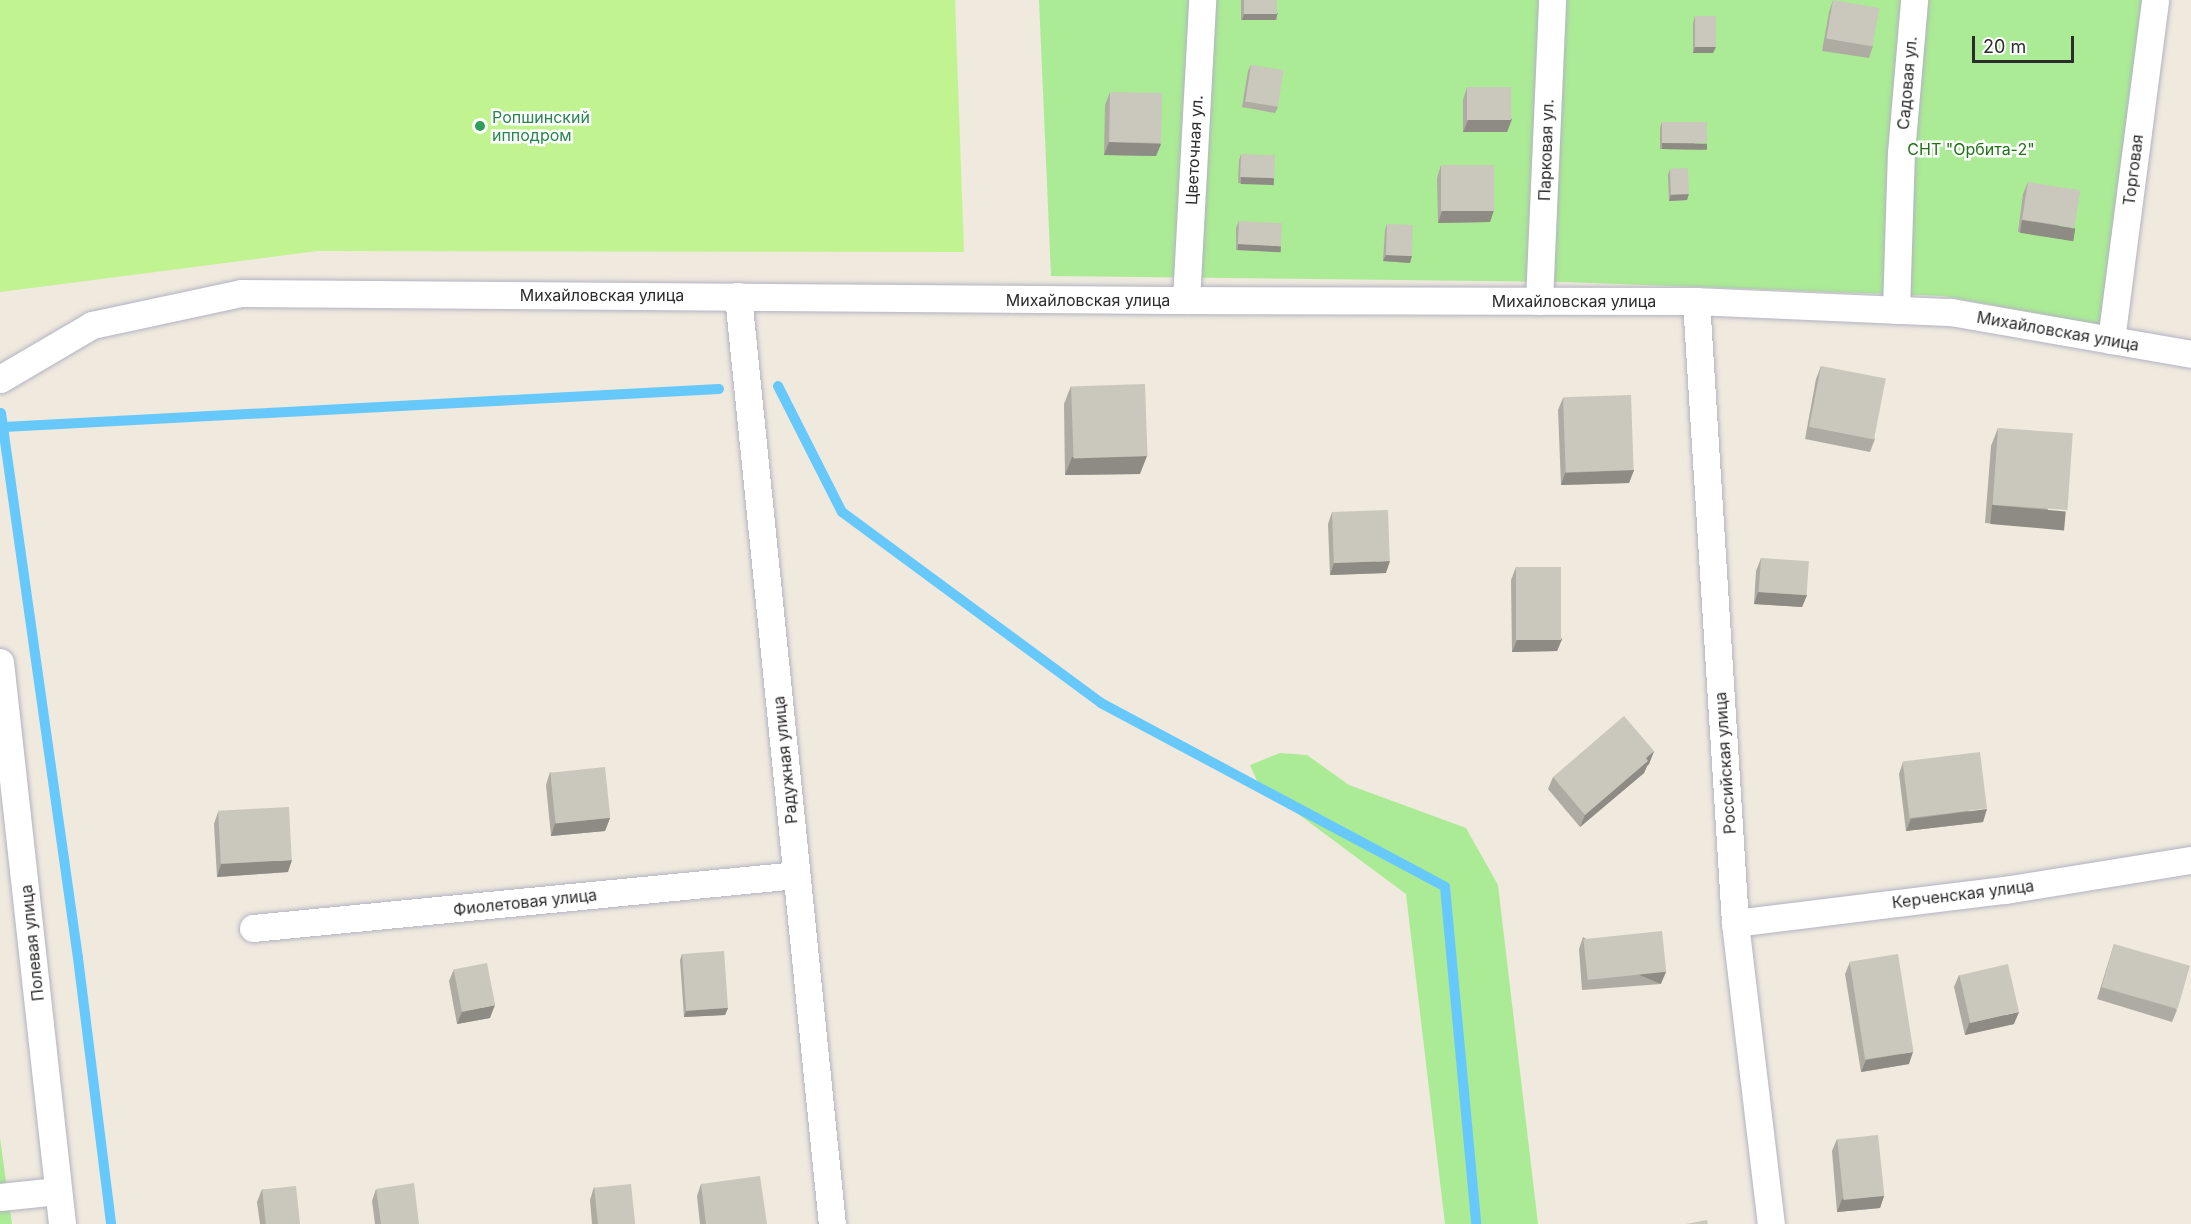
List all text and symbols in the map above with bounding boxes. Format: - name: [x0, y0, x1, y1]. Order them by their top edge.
- scale bar: [1975, 24, 2077, 62]
- street label: Садовая ул.: [1893, 35, 1921, 131]
- text: 20 m: [1983, 36, 2026, 57]
- street label: Цветочная ул.: [1182, 95, 1206, 205]
- street label: Парковая ул.: [1535, 99, 1557, 201]
- place label: Ропшинский ипподром: [492, 107, 590, 145]
- marker: Ропшинский ипподром: [473, 119, 487, 133]
- street label: Торговая: [2119, 133, 2147, 207]
- park label: СНТ "Орбита-2": [1907, 139, 2035, 159]
- street label: Михайловская улица: [520, 285, 684, 305]
- street label: Михайловская улица: [1006, 290, 1170, 310]
- street label: Михайловская улица: [1492, 291, 1656, 311]
- street label: Михайловская улица: [1975, 307, 2141, 355]
- street label: Российская улица: [1710, 691, 1740, 835]
- street label: Радужная улица: [769, 695, 801, 825]
- street label: Керченская улица: [1891, 876, 2035, 912]
- street label: Полевая улица: [16, 884, 48, 1002]
- street label: Фиолетовая улица: [452, 885, 598, 919]

